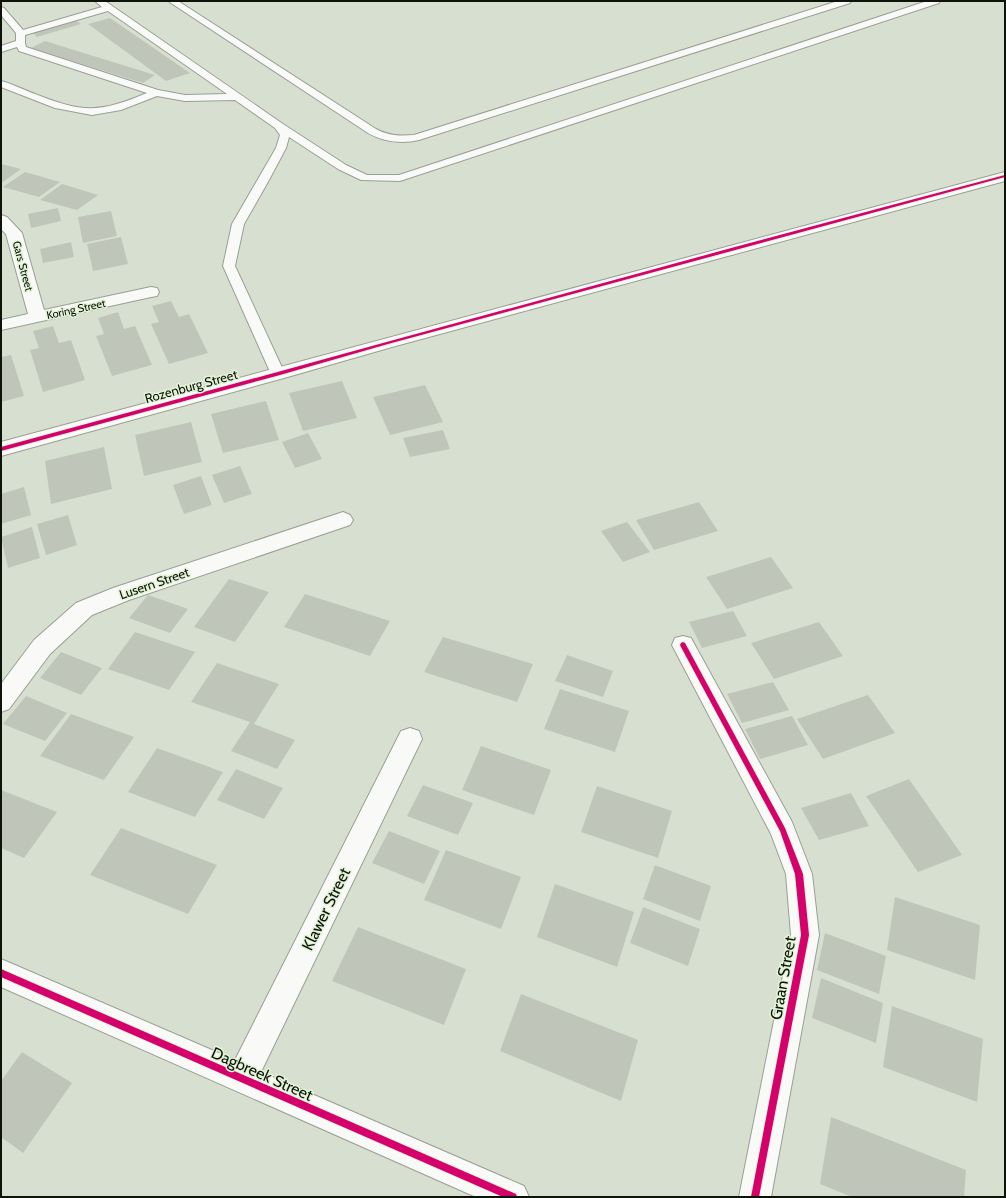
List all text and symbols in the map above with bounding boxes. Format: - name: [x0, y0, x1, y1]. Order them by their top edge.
- street label: Gars Street: [10, 239, 36, 293]
- street label: Koring Street: [45, 296, 107, 322]
- street label: Rozenburg Street: [143, 366, 240, 406]
- street label: Lusern Street: [117, 563, 192, 602]
- street label: Klawer Street: [298, 864, 354, 954]
- street label: Graan Street: [766, 934, 800, 1021]
- street label: Dagbreek Street: [208, 1043, 316, 1105]

